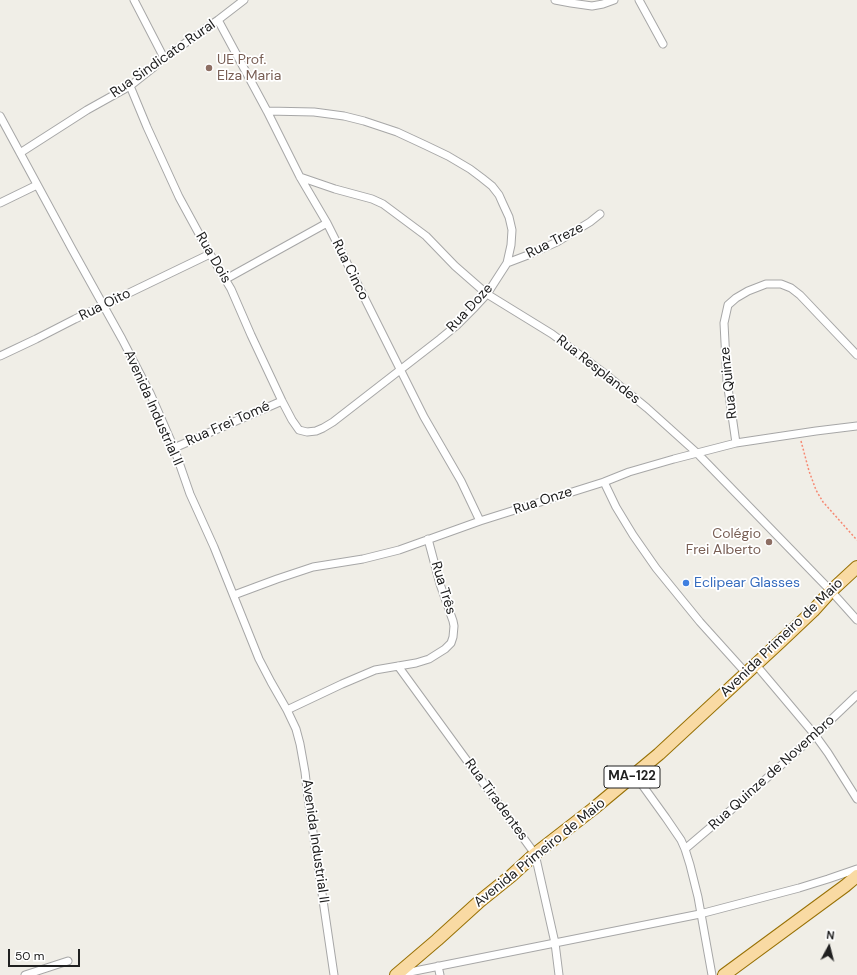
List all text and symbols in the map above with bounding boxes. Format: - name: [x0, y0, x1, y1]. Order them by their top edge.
- street label: Rua Sindicato Rural: [107, 16, 219, 102]
- place label: UE Prof. Elza Maria: [217, 52, 281, 84]
- marker: UE Prof. Elza Maria: [204, 63, 214, 73]
- street label: Rua Treze: [524, 219, 586, 263]
- street label: Rua Dois: [192, 230, 234, 286]
- street label: Rua Cinco: [328, 237, 372, 303]
- street label: Rua Doze: [443, 280, 497, 336]
- street label: Rua Oito: [76, 285, 134, 325]
- street label: Rua Resplandes: [553, 332, 643, 408]
- street label: Rua Quinze: [717, 346, 741, 420]
- street label: Avenida Industrial II: [120, 348, 186, 468]
- street label: Rua Frei Tomé: [183, 398, 273, 450]
- street label: Rua Onze: [511, 484, 575, 518]
- place label: Colégio Frei Alberto: [686, 526, 761, 558]
- marker: Colégio Frei Alberto: [764, 537, 774, 547]
- street label: Rua Três: [427, 559, 459, 617]
- place label: Eclipear Glasses: [694, 575, 800, 591]
- street label: Avenida Primeiro de Maio: [717, 575, 847, 701]
- marker: Eclipear Glasses: [681, 578, 691, 588]
- street label: Rua Quinze de Novembro: [706, 712, 838, 834]
- street label: Rua Tiradentes: [461, 756, 531, 844]
- road number: MA-122: [604, 766, 660, 788]
- street label: Avenida Industrial II: [298, 778, 332, 904]
- street label: Avenida Primeiro de Maio: [471, 795, 609, 911]
- north arrow: [809, 927, 849, 967]
- text: N: [826, 928, 835, 943]
- scale bar: [10, 941, 82, 967]
- text: 50 m: [15, 948, 44, 964]

